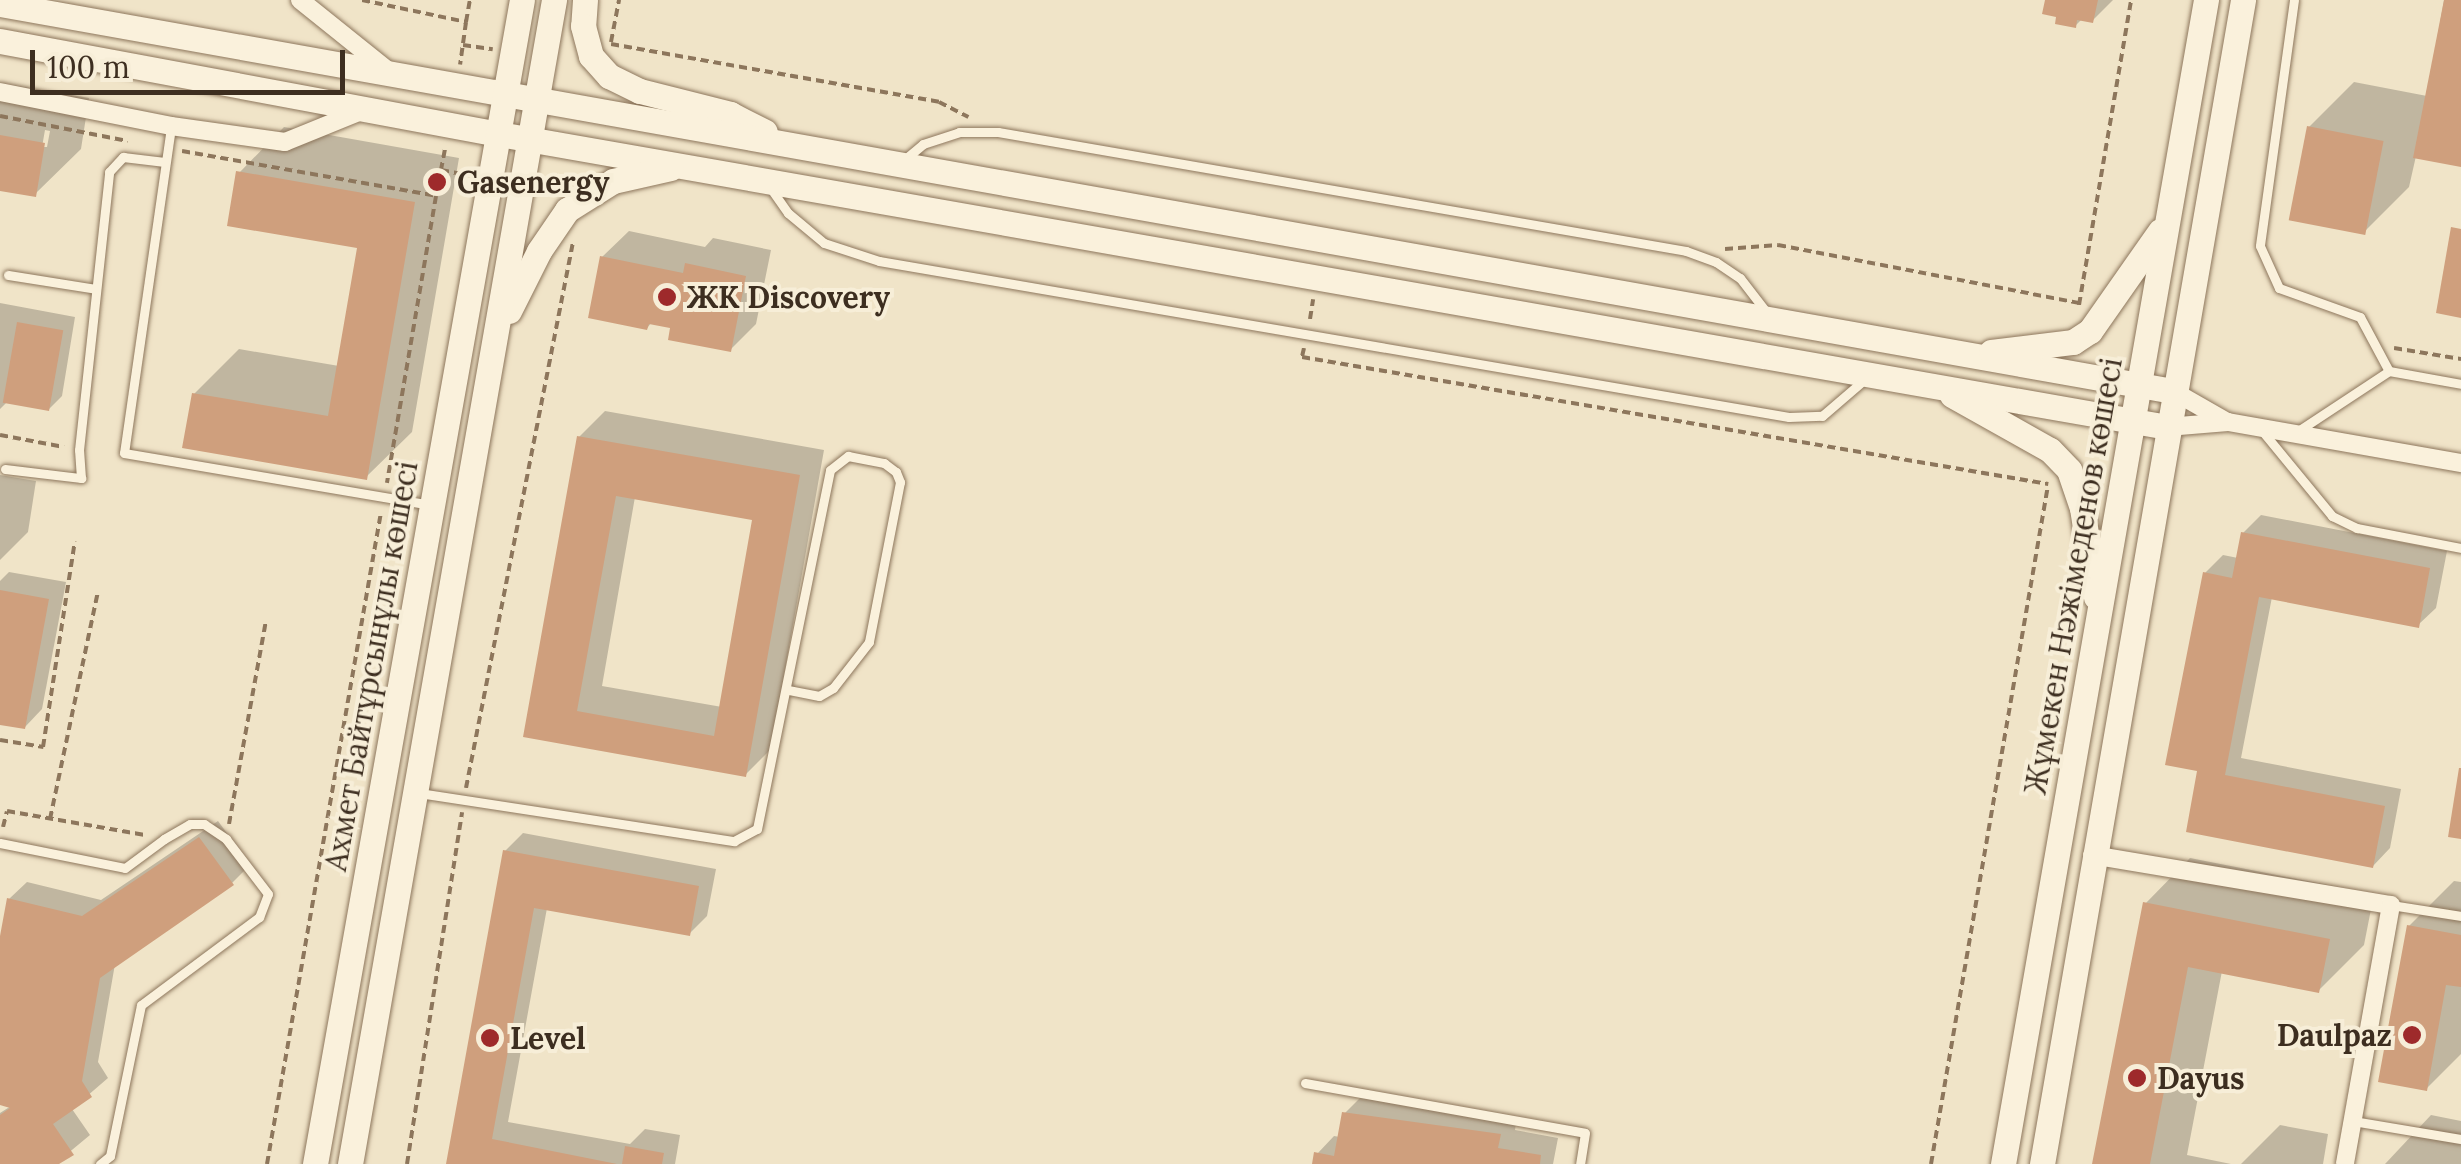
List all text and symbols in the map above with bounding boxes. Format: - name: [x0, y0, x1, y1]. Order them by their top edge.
- scale bar: [35, 30, 350, 92]
- text: 100 m: [47, 48, 130, 86]
- place label: Gasenergy: [457, 164, 610, 200]
- marker: Gasenergy: [426, 171, 448, 193]
- place label: ЖК Discovery: [687, 279, 890, 315]
- marker: ЖК Discovery: [656, 286, 678, 308]
- street label: Жұмекен Нәжімеденов көшесі: [2017, 355, 2129, 797]
- street label: Ахмет Байтұрсынұлы көшесі: [317, 458, 425, 874]
- place label: Daulpaz: [2277, 1017, 2392, 1053]
- place label: Level: [510, 1020, 586, 1056]
- marker: Daulpaz: [2401, 1024, 2423, 1046]
- marker: Level: [479, 1027, 501, 1049]
- place label: Dayus: [2157, 1060, 2245, 1096]
- marker: Dayus: [2126, 1067, 2148, 1089]

